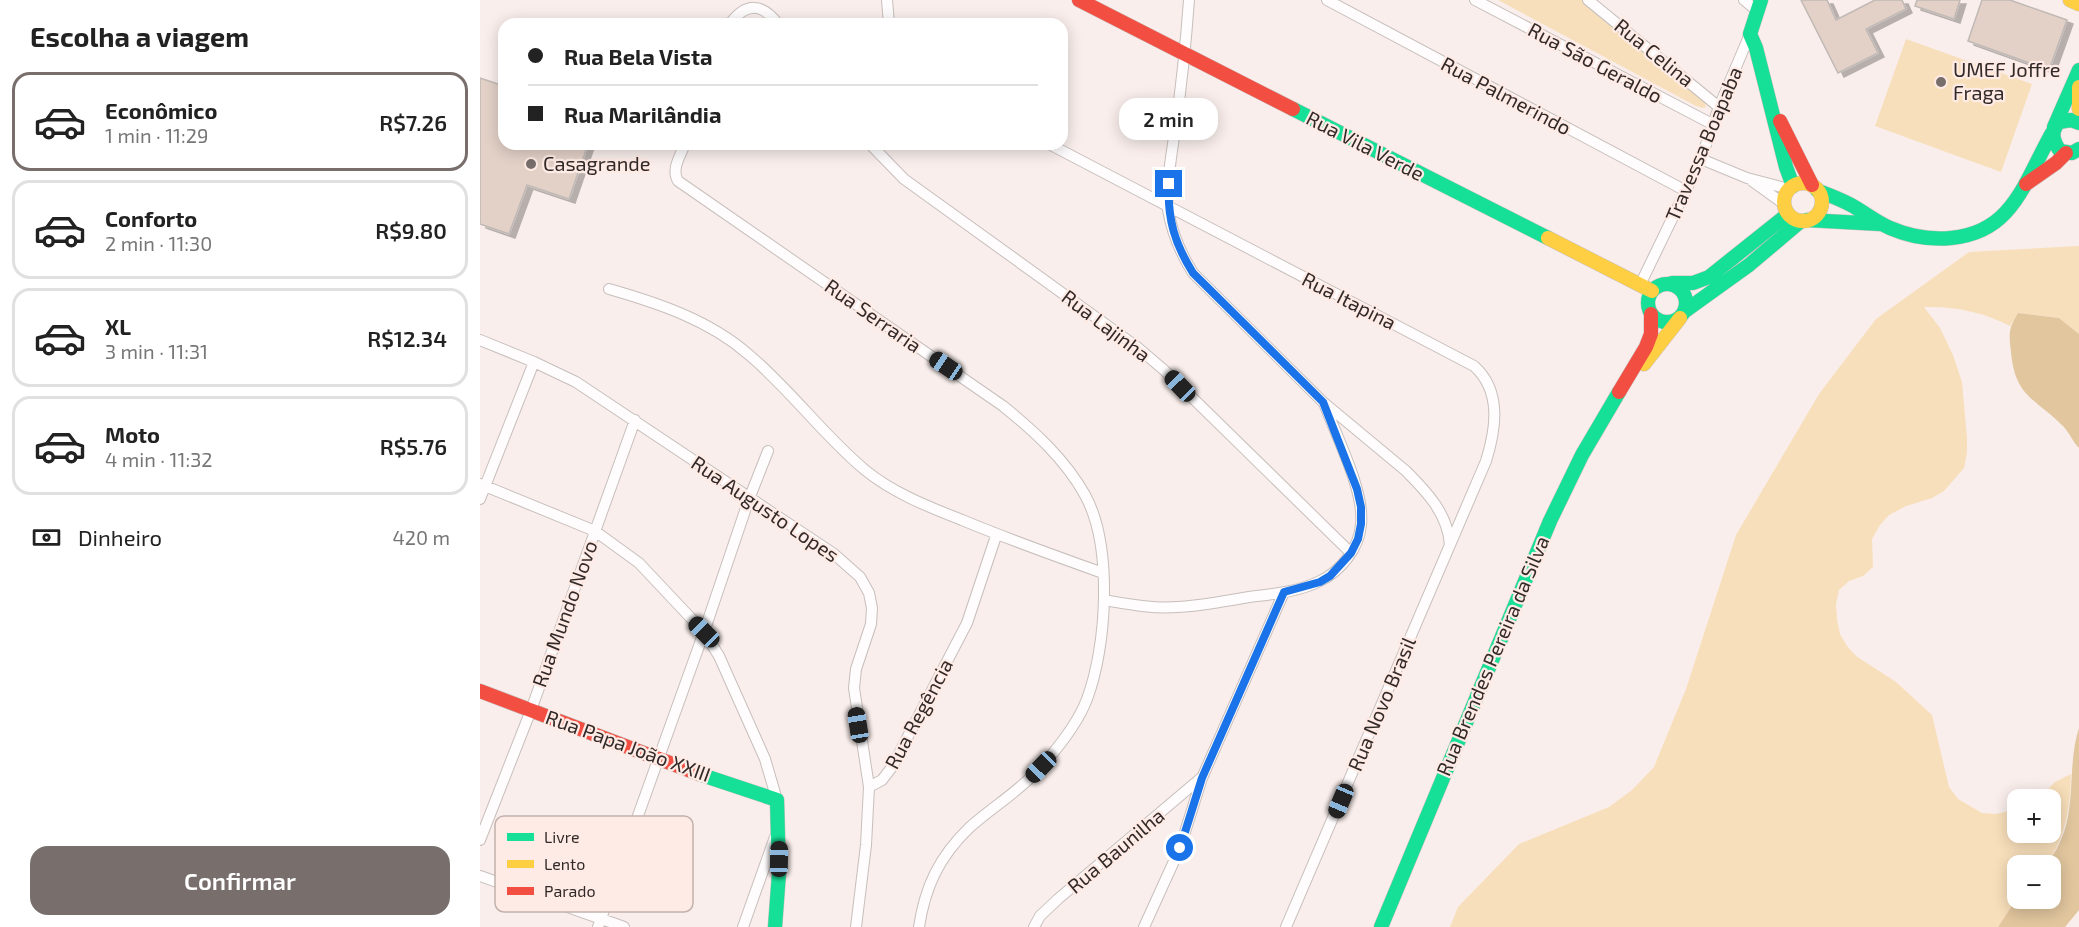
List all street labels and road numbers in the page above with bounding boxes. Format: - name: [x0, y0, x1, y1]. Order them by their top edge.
- street label: Rua Celina: [1610, 13, 1699, 91]
- street label: Rua São Geraldo: [1524, 17, 1667, 108]
- street label: Rua Palmerindo: [1437, 51, 1575, 139]
- street label: Travessa Boapaba: [1660, 63, 1746, 224]
- street label: Rua Vila Verde: [1303, 105, 1428, 185]
- street label: Rua Itapina: [1298, 266, 1400, 334]
- street label: Rua Serraria: [821, 273, 926, 357]
- street label: Rua Lajinha: [1058, 284, 1156, 366]
- street label: Rua Augusto Lopes: [687, 450, 844, 566]
- street label: Rua Brendes Pereira da Silva: [1431, 532, 1554, 779]
- street label: Rua Mundo Novo: [526, 537, 602, 690]
- street label: Rua Novo Brasil: [1342, 633, 1420, 774]
- street label: Rua Regência: [879, 654, 957, 773]
- street label: Rua Papa João XXIII: [543, 704, 714, 786]
- street label: Rua Baunilha: [1062, 803, 1169, 898]

